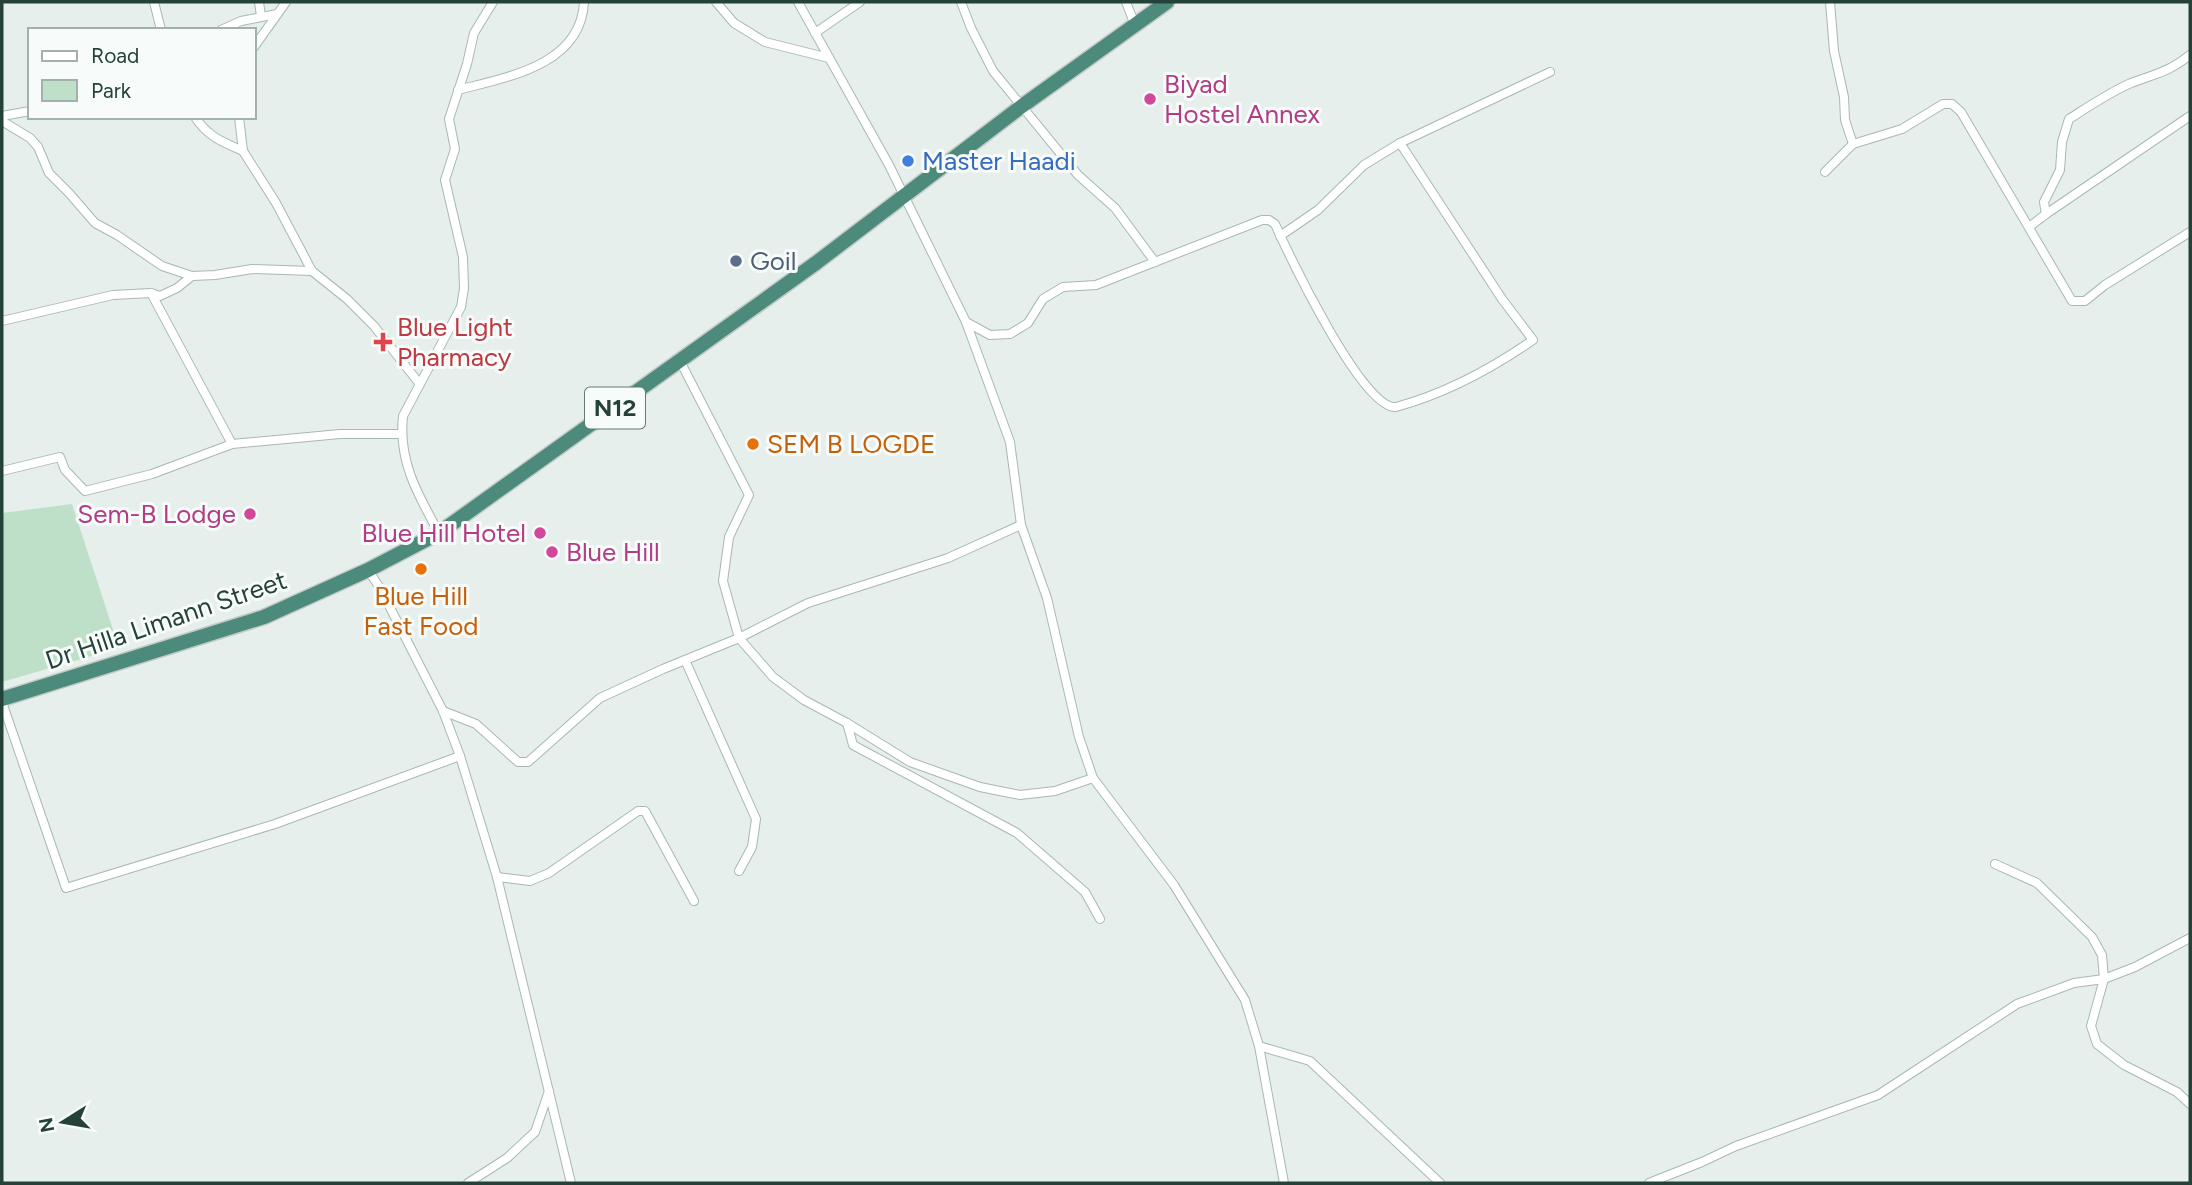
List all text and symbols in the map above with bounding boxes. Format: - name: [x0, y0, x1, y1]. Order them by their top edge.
- legend: [28, 28, 256, 119]
- text: Road: [91, 43, 139, 68]
- place label: Biyad Hostel Annex: [1164, 68, 1321, 130]
- text: Park: [91, 78, 132, 103]
- marker: Biyad Hostel Annex: [1142, 91, 1158, 107]
- place label: Master Haadi: [922, 145, 1076, 177]
- marker: Master Haadi: [900, 153, 916, 169]
- place label: Goil: [750, 245, 797, 277]
- marker: Goil: [728, 253, 744, 269]
- place label: Blue Light Pharmacy: [397, 311, 513, 373]
- marker: Blue Light Pharmacy: [375, 334, 391, 350]
- road number: N12: [585, 388, 645, 428]
- place label: SEM B LOGDE: [767, 428, 935, 460]
- marker: SEM B LOGDE: [745, 436, 761, 452]
- place label: Sem-B Lodge: [77, 498, 236, 530]
- marker: Sem-B Lodge: [242, 506, 258, 522]
- place label: Blue Hill Hotel: [362, 517, 526, 549]
- marker: Blue Hill Hotel: [532, 525, 548, 541]
- place label: Blue Hill: [566, 536, 660, 568]
- marker: Blue Hill: [544, 544, 560, 560]
- marker: Blue Hill Fast Food: [413, 561, 429, 577]
- street label: Dr Hilla Limann Street: [41, 564, 291, 676]
- place label: Blue Hill Fast Food: [364, 580, 478, 642]
- north arrow: [28, 1087, 98, 1157]
- text: N: [34, 1116, 59, 1135]

